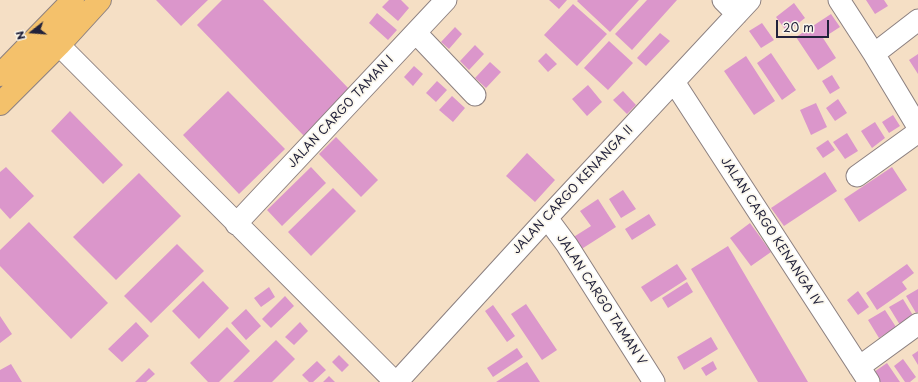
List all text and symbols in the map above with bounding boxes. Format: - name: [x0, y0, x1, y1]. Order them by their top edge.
- north arrow: [12, 12, 52, 52]
- scale bar: [778, 12, 831, 38]
- text: 20 m: [783, 18, 814, 36]
- text: N: [11, 29, 29, 42]
- street label: JALAN CARGO TAMAN I: [285, 53, 397, 171]
- street label: JALAN CARGO KENANGA II: [510, 123, 636, 257]
- street label: JALAN CARGO KENANGA IV: [717, 155, 825, 309]
- street label: JALAN CARGO TAMAN V: [553, 232, 649, 368]

